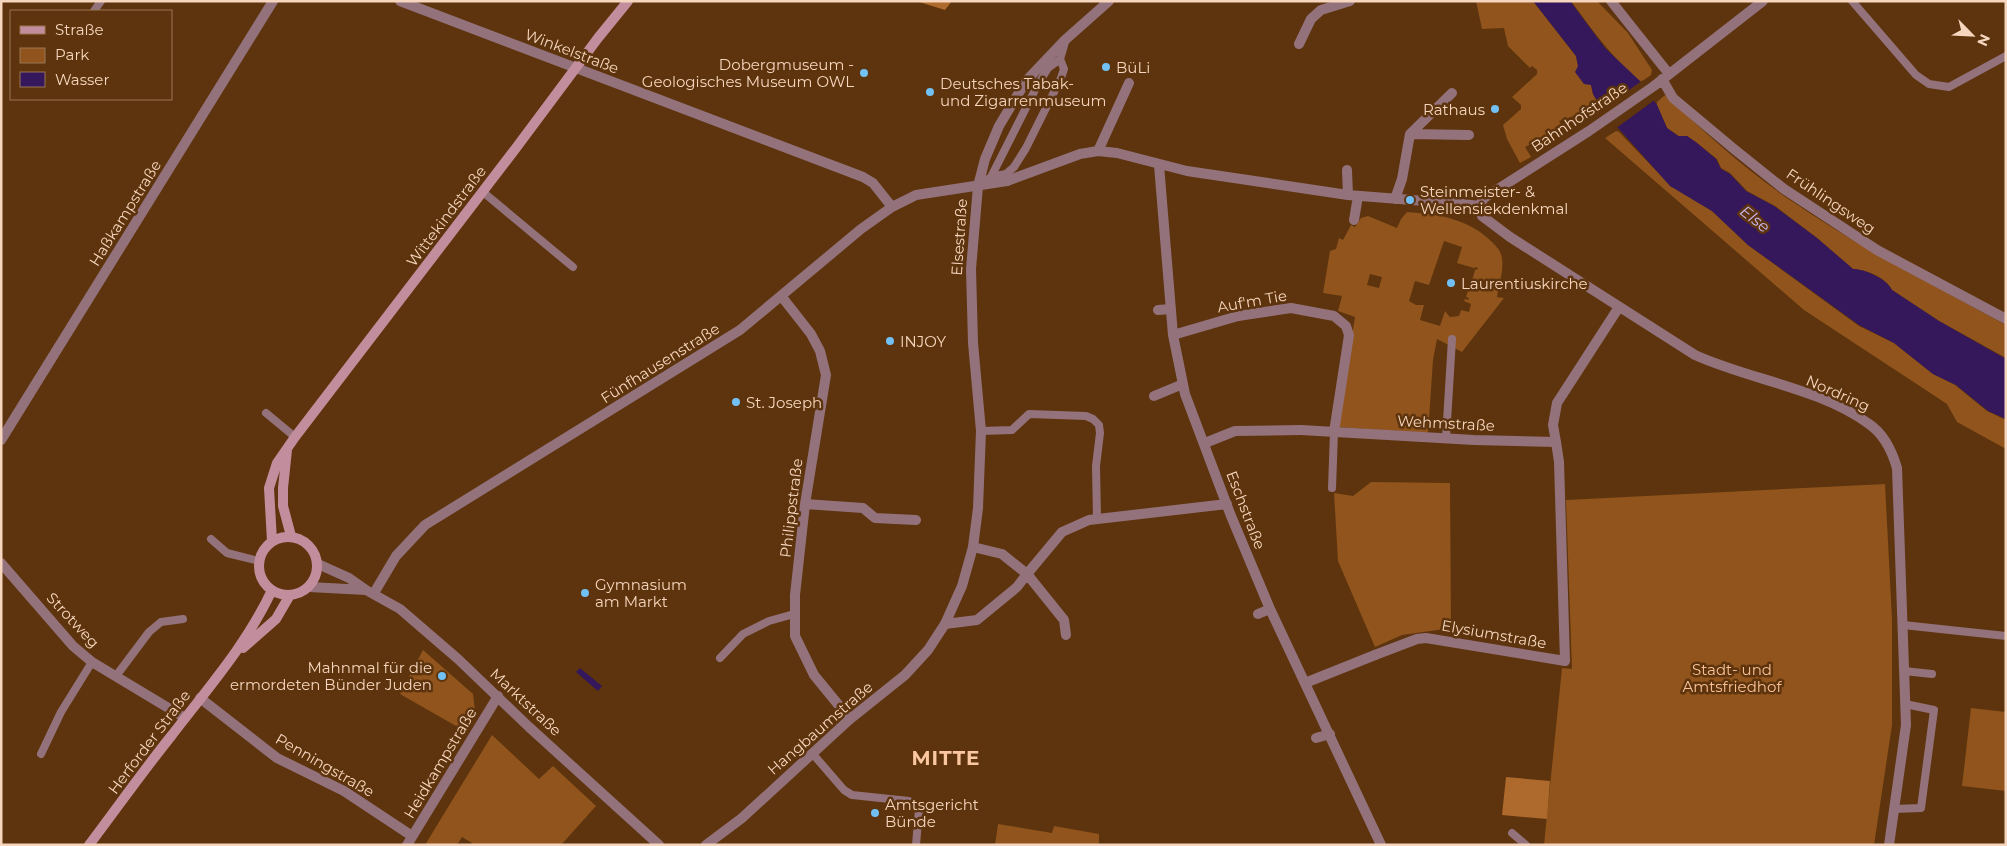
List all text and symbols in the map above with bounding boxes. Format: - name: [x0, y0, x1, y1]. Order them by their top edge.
- legend: [10, 10, 172, 100]
- north arrow: [1947, 10, 1997, 60]
- text: Straße: [55, 20, 104, 39]
- street label: Winkelstraße: [522, 24, 622, 78]
- text: N: [1973, 31, 1994, 49]
- text: Park: [55, 45, 89, 64]
- place label: Dobergmuseum - Geologisches Museum OWL: [642, 55, 854, 91]
- place label: BüLi: [1116, 58, 1150, 77]
- marker: BüLi: [1100, 61, 1112, 73]
- marker: Dobergmuseum - Geologisches Museum OWL: [858, 67, 870, 79]
- text: Wasser: [55, 70, 109, 89]
- place label: Deutsches Tabak- und Zigarrenmuseum: [940, 74, 1107, 110]
- street label: Bahnhofstraße: [1527, 78, 1631, 156]
- marker: Deutsches Tabak- und Zigarrenmuseum: [924, 86, 936, 98]
- place label: Rathaus: [1423, 100, 1485, 119]
- marker: Rathaus: [1489, 103, 1501, 115]
- street label: Haßkampstraße: [85, 156, 165, 270]
- street label: Wittekindstraße: [402, 162, 490, 270]
- street label: Frühlingsweg: [1783, 164, 1879, 238]
- place label: Steinmeister- & Wellensiekdenkmal: [1420, 182, 1568, 218]
- marker: Steinmeister- & Wellensiekdenkmal: [1404, 194, 1416, 206]
- street label: Elsestraße: [947, 198, 971, 276]
- water label: Else: [1736, 202, 1774, 236]
- place label: Laurentiuskirche: [1461, 274, 1588, 293]
- marker: Laurentiuskirche: [1445, 277, 1457, 289]
- street label: Auf'm Tie: [1216, 286, 1288, 316]
- street label: Fünfhausenstraße: [597, 319, 723, 407]
- place label: INJOY: [900, 332, 946, 351]
- marker: INJOY: [884, 335, 896, 347]
- street label: Nordring: [1803, 371, 1873, 415]
- place label: St. Joseph: [746, 393, 822, 412]
- marker: St. Joseph: [730, 396, 742, 408]
- street label: Wehmstraße: [1397, 411, 1495, 435]
- street label: Philippstraße: [775, 457, 807, 559]
- street label: Eschstraße: [1222, 468, 1270, 552]
- place label: Gymnasium am Markt: [595, 575, 687, 611]
- marker: Gymnasium am Markt: [579, 587, 591, 599]
- street label: Strotweg: [43, 588, 103, 652]
- street label: Elysiumstraße: [1440, 615, 1548, 653]
- place label: Mahnmal für die ermordeten Bünder Juden: [230, 658, 432, 694]
- park label: Stadt- und Amtsfriedhof: [1683, 660, 1782, 696]
- street label: Marktstraße: [486, 664, 566, 740]
- marker: Mahnmal für die ermordeten Bünder Juden: [436, 670, 448, 682]
- street label: Hangbaumstraße: [764, 677, 876, 779]
- street label: Herforder Straße: [104, 686, 194, 798]
- street label: Heidkampstraße: [399, 704, 481, 822]
- street label: Penningstraße: [272, 729, 378, 801]
- district label: MITTE: [912, 746, 981, 770]
- place label: Amtsgericht Bünde: [885, 795, 979, 831]
- marker: Amtsgericht Bünde: [869, 807, 881, 819]

